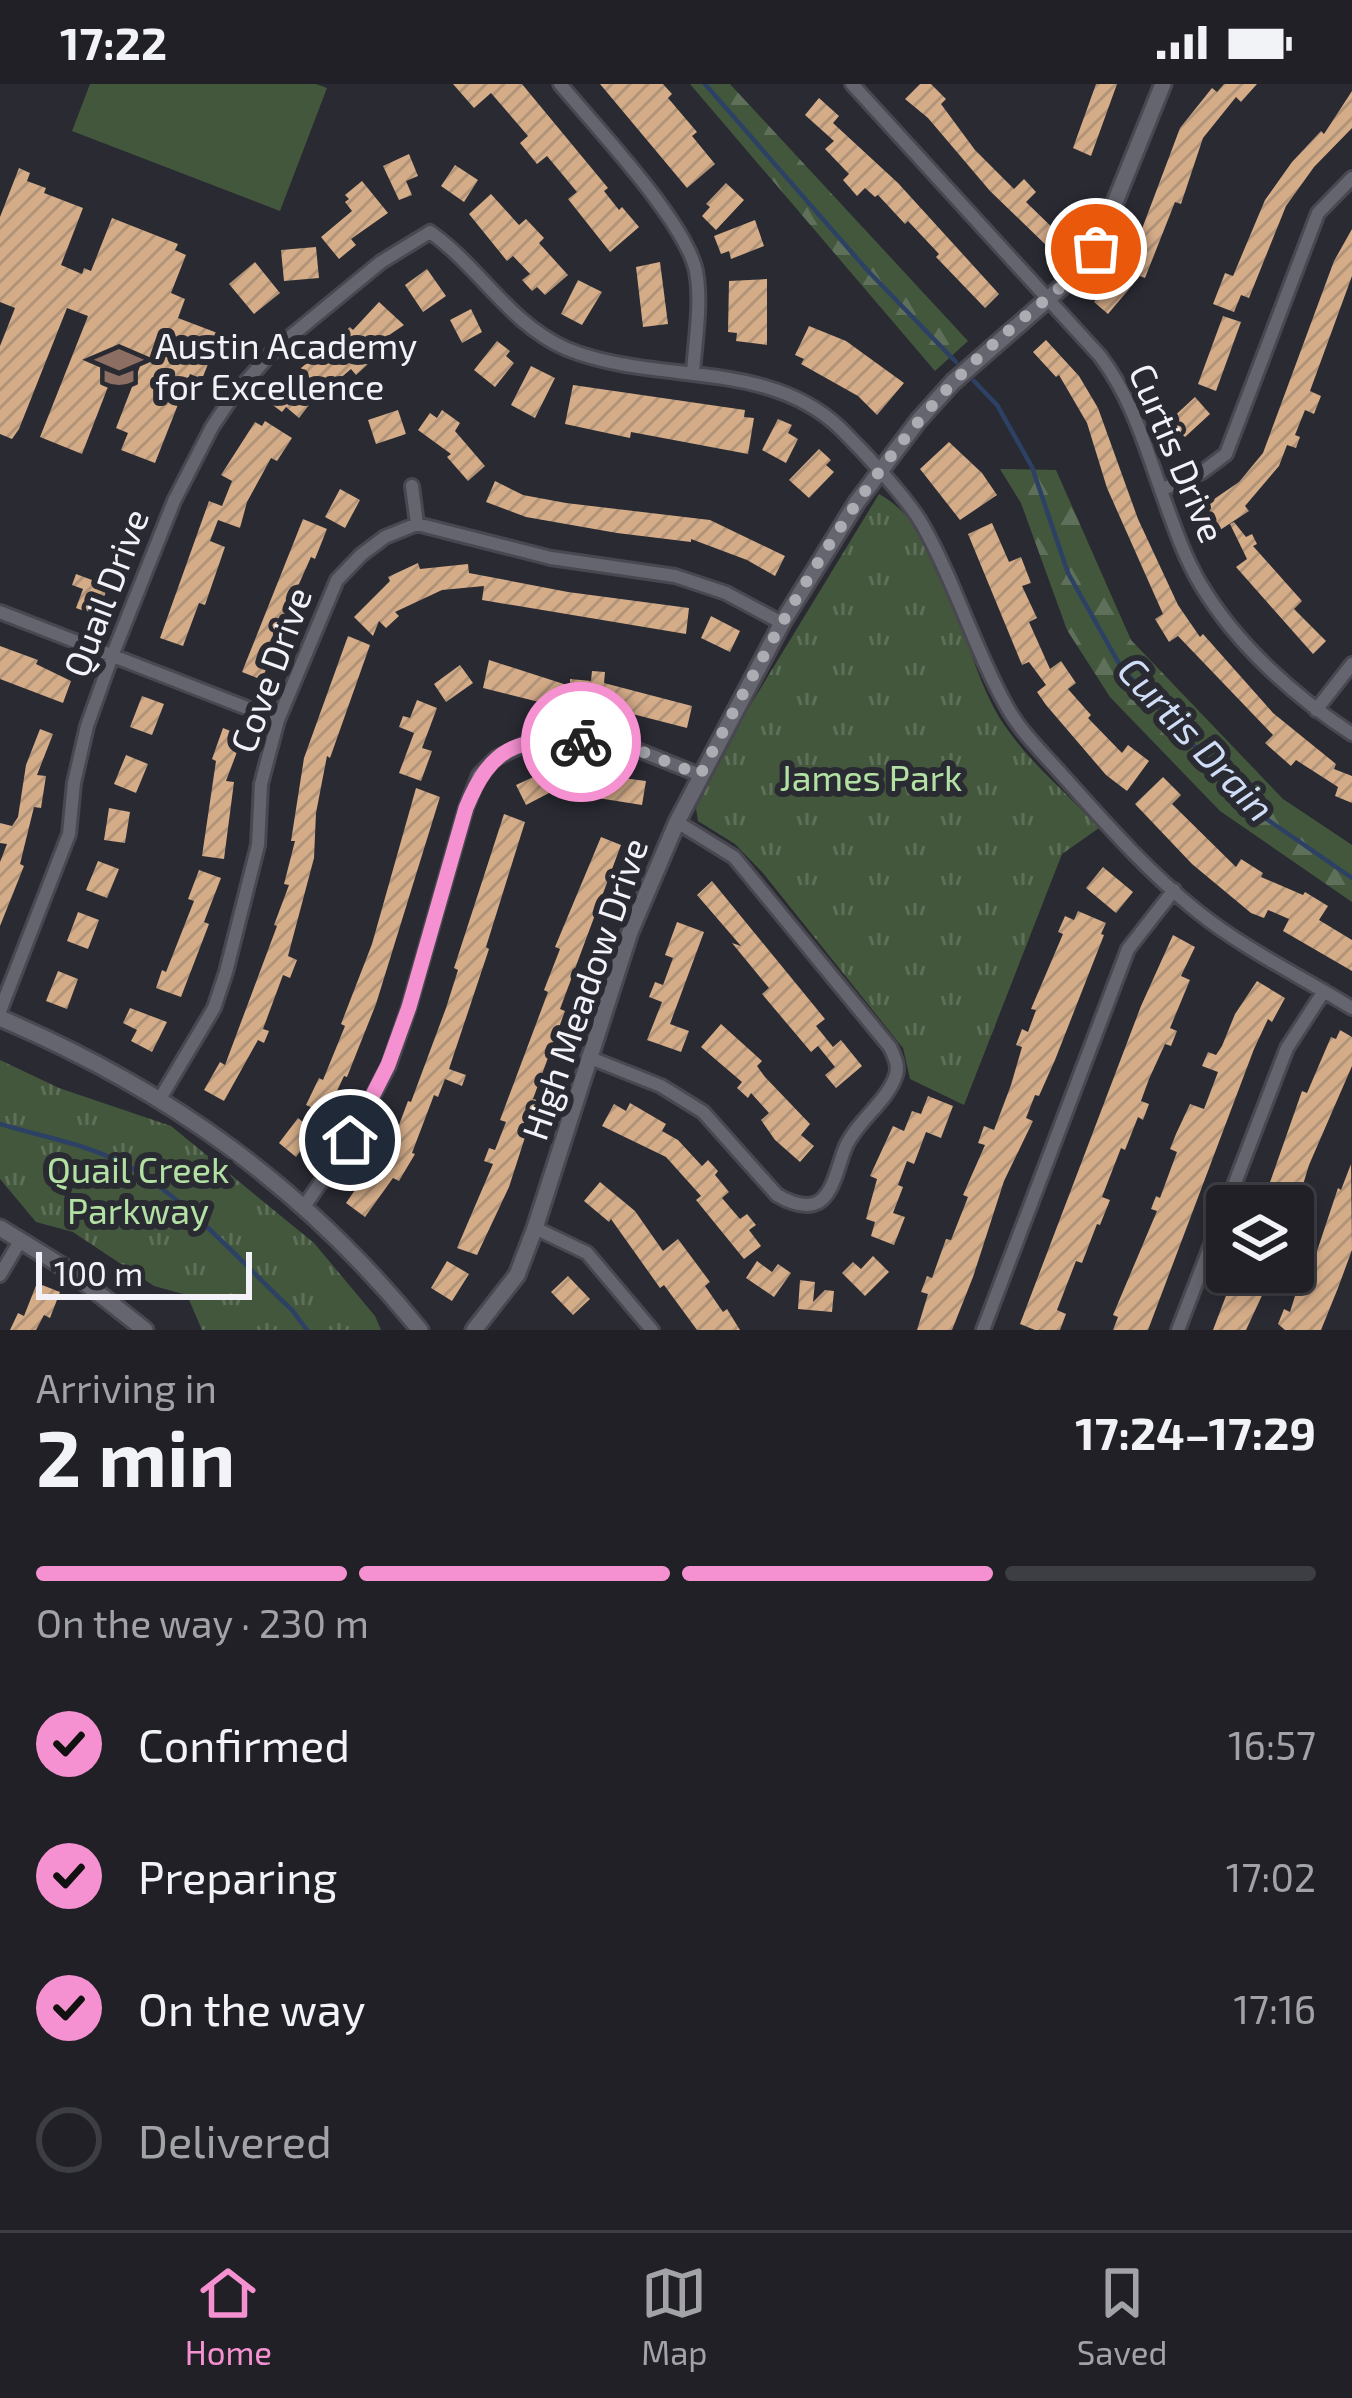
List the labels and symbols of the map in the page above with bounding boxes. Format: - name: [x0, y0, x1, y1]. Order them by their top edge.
- pin: [1045, 198, 1147, 300]
- place label: Austin Academy for Excellence: [155, 323, 417, 407]
- school or university icon: Austin Academy for Excellence: [94, 342, 144, 392]
- street label: Curtis Drive: [1121, 357, 1235, 548]
- street label: Quail Drive: [53, 502, 156, 683]
- street label: Cove Drive: [220, 581, 319, 758]
- water label: Curtis Drain: [1109, 646, 1285, 830]
- courier: [521, 682, 641, 802]
- park label: James Park: [780, 755, 962, 798]
- street label: High Meadow Drive: [512, 832, 655, 1145]
- pin: [299, 1089, 401, 1191]
- park label: Quail Creek Parkway: [47, 1147, 229, 1231]
- scale bar: [36, 1246, 252, 1299]

